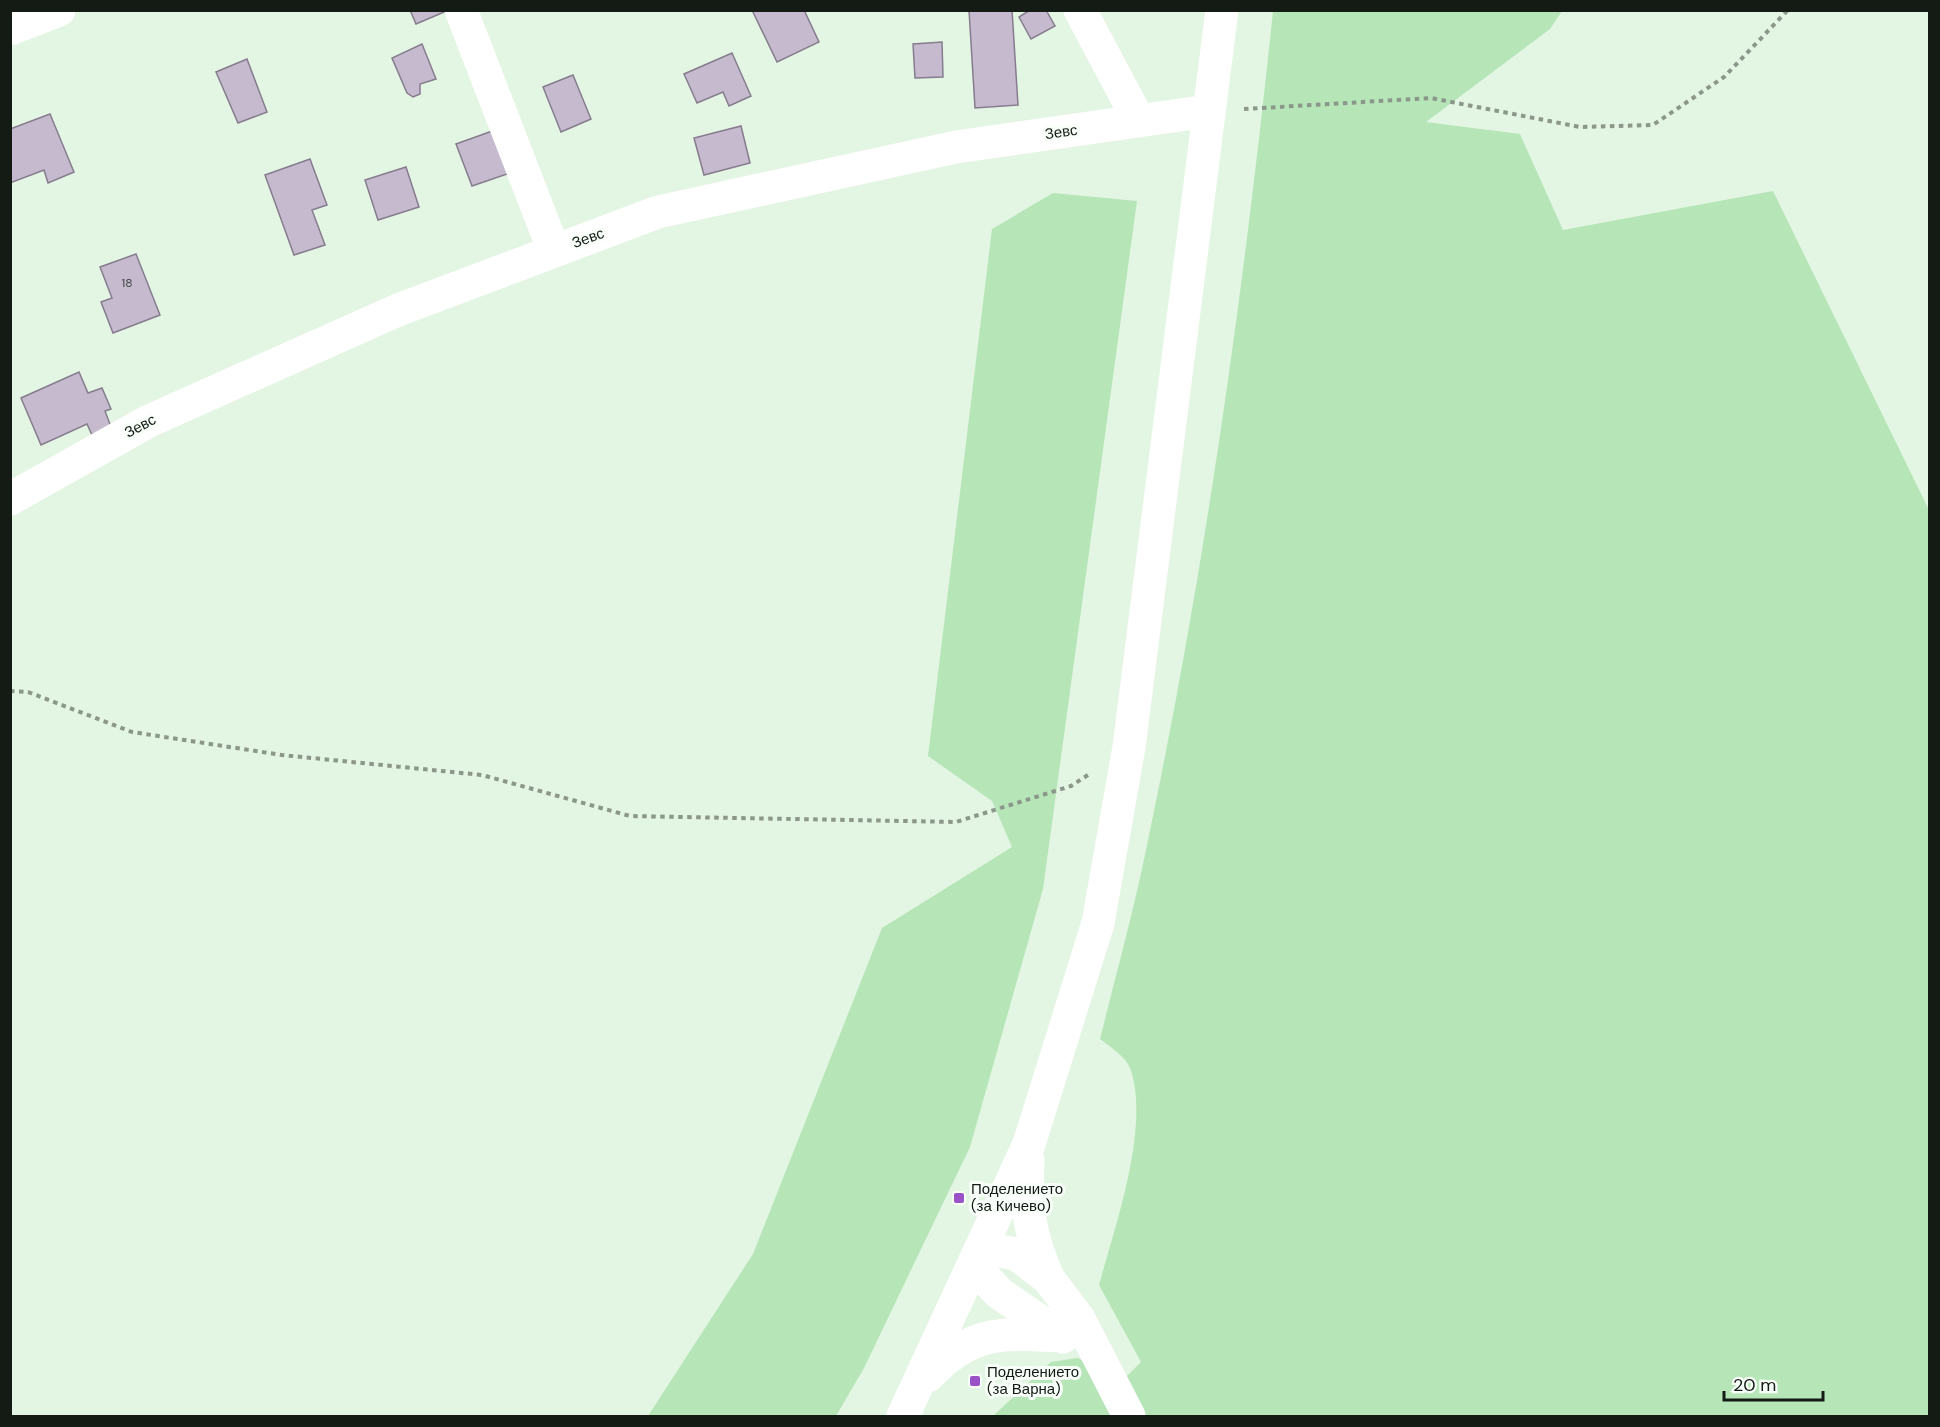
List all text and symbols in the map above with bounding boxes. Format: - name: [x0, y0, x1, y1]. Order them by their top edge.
- street label: Зевс: [1043, 120, 1079, 144]
- street label: Зевс: [569, 223, 607, 253]
- house number: 18: [121, 275, 133, 291]
- street label: Зевс: [121, 409, 160, 443]
- place label: Поделението (за Кичево): [971, 1179, 1063, 1216]
- marker: Поделението (за Кичево): [952, 1191, 966, 1205]
- place label: Поделението (за Варна): [987, 1362, 1079, 1399]
- scale bar: [1724, 1364, 1823, 1402]
- text: 20 m: [1733, 1373, 1776, 1397]
- marker: Поделението (за Варна): [968, 1374, 982, 1388]

